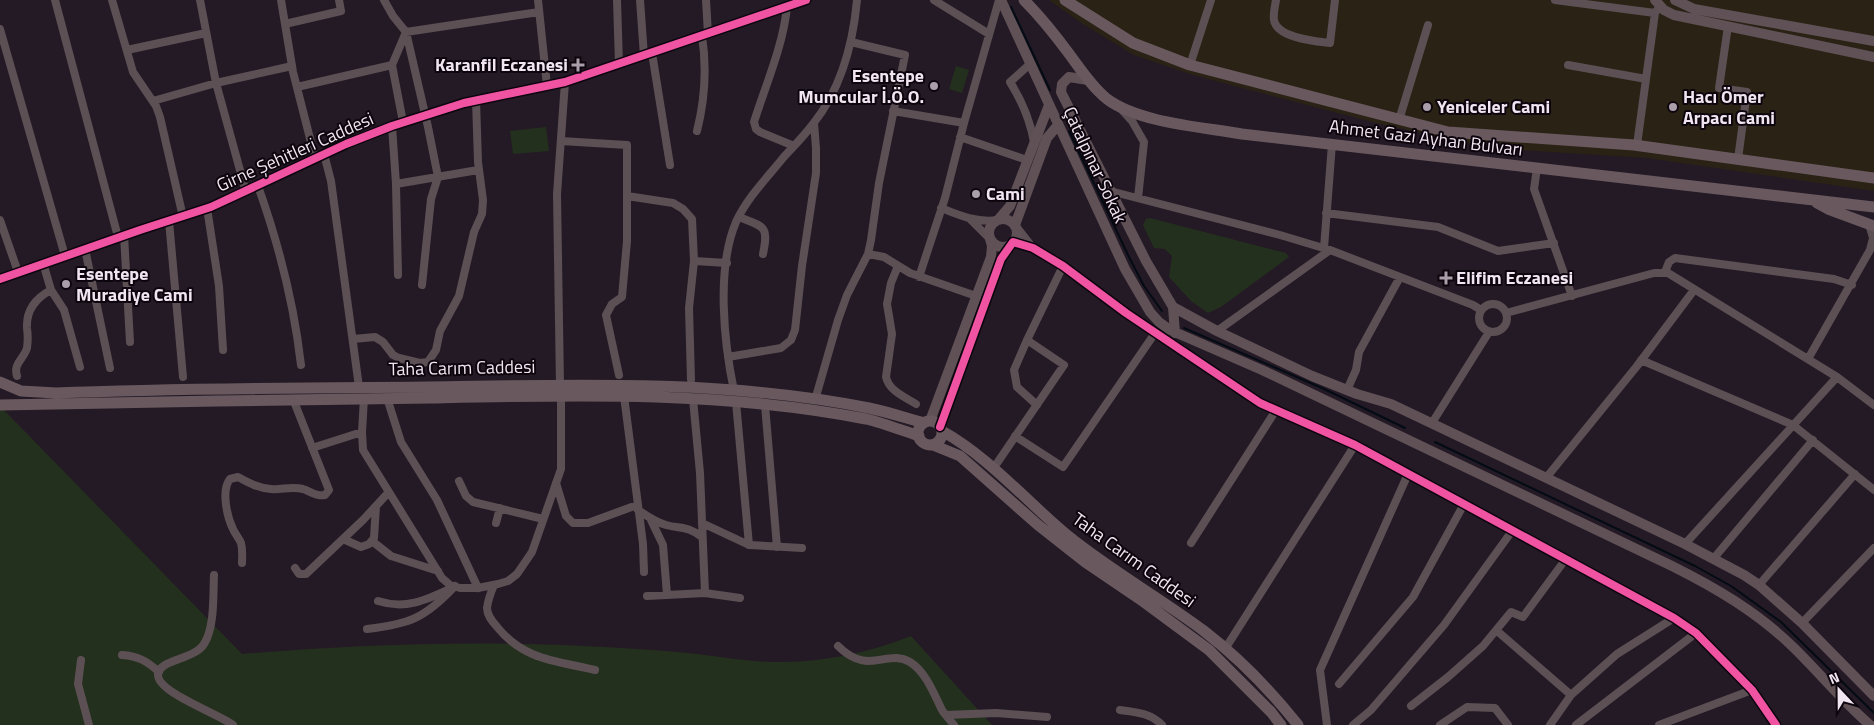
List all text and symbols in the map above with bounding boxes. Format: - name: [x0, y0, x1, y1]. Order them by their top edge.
- place label: Karanfil Eczanesi: [435, 51, 568, 78]
- marker: Karanfil Eczanesi: [572, 59, 584, 71]
- place label: Esentepe Mumcular İ.Ö.O.: [798, 62, 924, 110]
- marker: Esentepe Mumcular İ.Ö.O.: [928, 80, 940, 92]
- place label: Hacı Ömer Arpacı Cami: [1683, 83, 1775, 131]
- place label: Yeniceler Cami: [1437, 93, 1550, 120]
- marker: Yeniceler Cami: [1421, 101, 1433, 113]
- marker: Hacı Ömer Arpacı Cami: [1667, 101, 1679, 113]
- street label: Çatalpınar Sokak: [1057, 102, 1134, 228]
- street label: Girne Şehitleri Caddesi: [212, 105, 378, 198]
- street label: Ahmet Gazi Ayhan Bulvarı: [1328, 112, 1524, 163]
- place label: Cami: [986, 180, 1025, 207]
- marker: Cami: [970, 188, 982, 200]
- place label: Esentepe Muradiye Cami: [76, 260, 193, 308]
- place label: Elifim Eczanesi: [1456, 264, 1573, 291]
- marker: Elifim Eczanesi: [1440, 272, 1452, 284]
- marker: Esentepe Muradiye Cami: [60, 278, 72, 290]
- street label: Taha Carım Caddesi: [388, 353, 536, 382]
- street label: Taha Carım Caddesi: [1067, 506, 1202, 614]
- north arrow: [1814, 665, 1864, 715]
- text: N: [1826, 666, 1842, 689]

